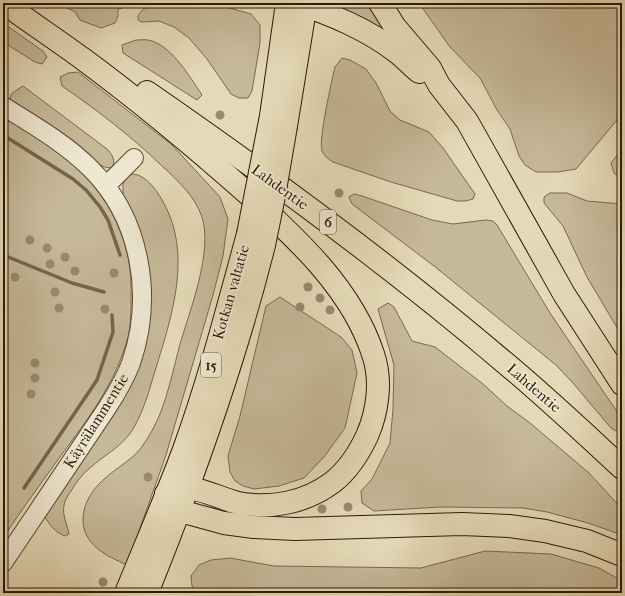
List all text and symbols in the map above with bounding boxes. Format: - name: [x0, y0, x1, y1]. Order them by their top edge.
- street label: Lahdentie: [248, 160, 312, 214]
- road number: 6: [320, 210, 336, 234]
- street label: Kotkan valtatie: [209, 242, 253, 341]
- road number: 15: [201, 353, 221, 377]
- street label: Lahdentie: [503, 360, 565, 417]
- street label: Käyrälammentie: [60, 370, 133, 472]

